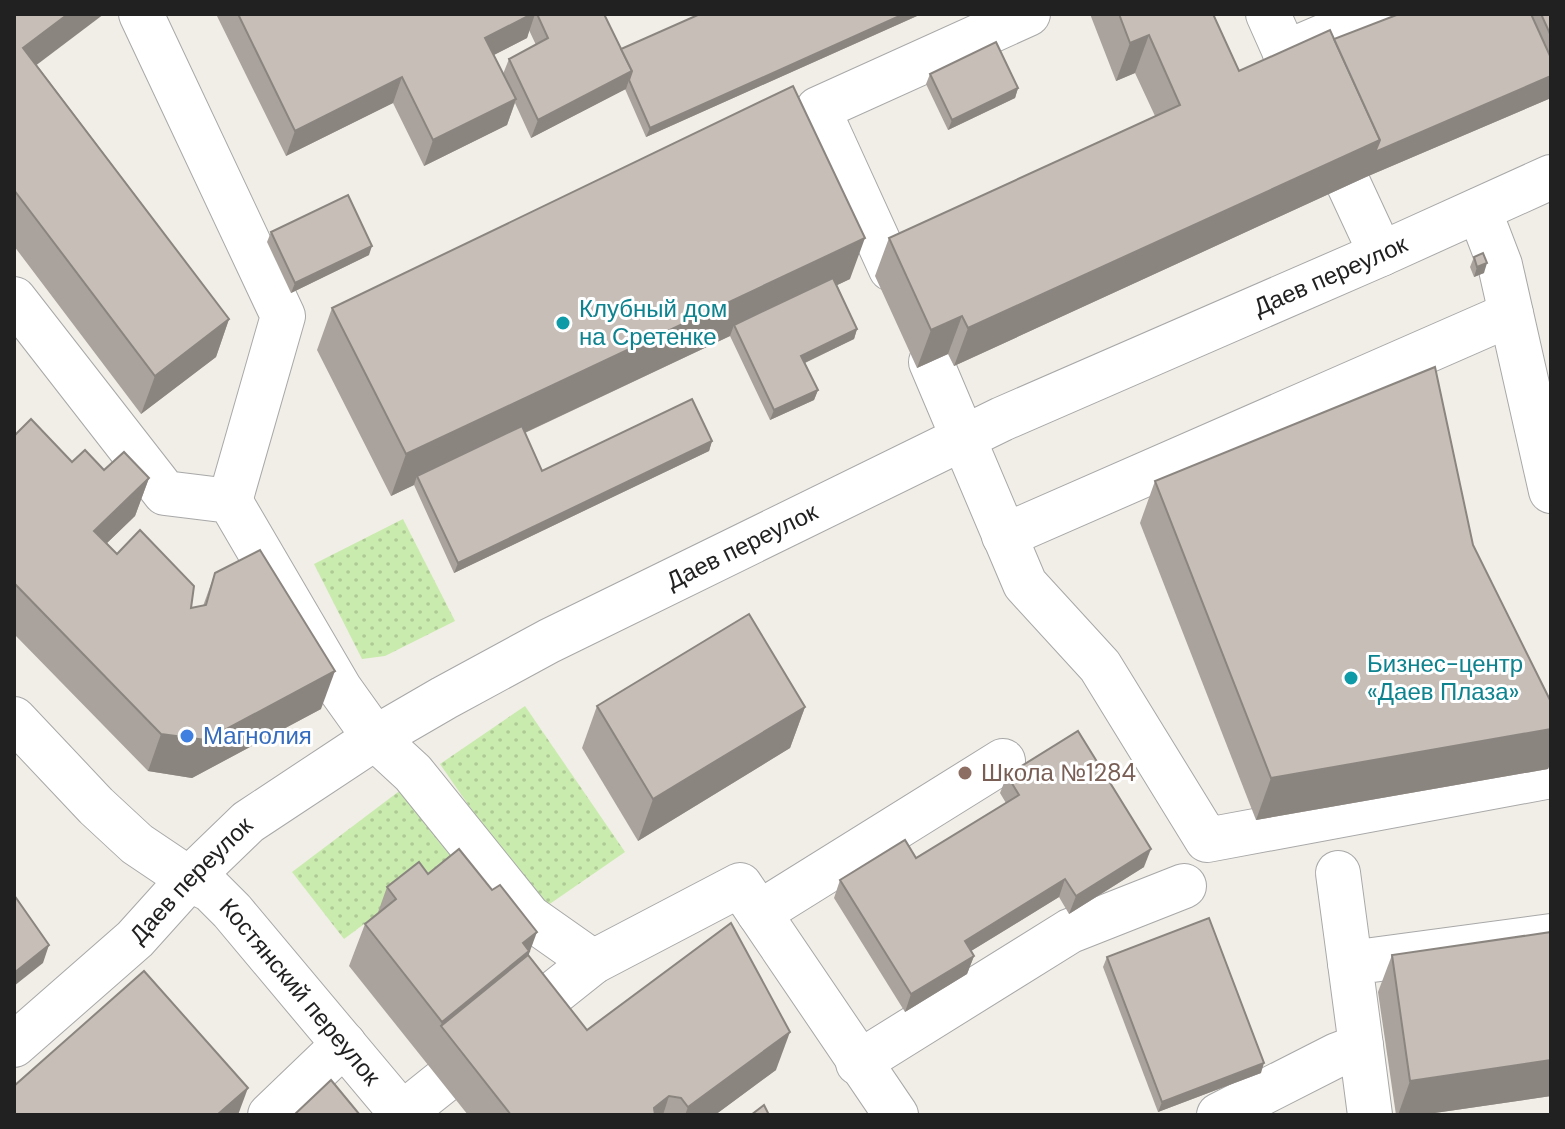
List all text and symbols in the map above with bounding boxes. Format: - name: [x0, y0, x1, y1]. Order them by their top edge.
- street label: Даев переулок: [1249, 228, 1413, 323]
- place label: Клубный дом на Сретенке: [579, 293, 727, 352]
- marker: Клубный дом на Сретенке: [554, 314, 572, 332]
- street label: Даев переулок: [661, 496, 823, 596]
- place label: Бизнес-центр «Даев Плаза»: [1367, 648, 1523, 707]
- marker: Бизнес-центр «Даев Плаза»: [1342, 669, 1360, 687]
- place label: Магнолия: [203, 720, 312, 751]
- marker: Магнолия: [178, 727, 196, 745]
- place label: Школа №1284: [981, 757, 1136, 788]
- marker: Школа №1284: [956, 764, 974, 782]
- street label: Даев переулок: [122, 810, 259, 950]
- street label: Костянский переулок: [213, 891, 388, 1092]

